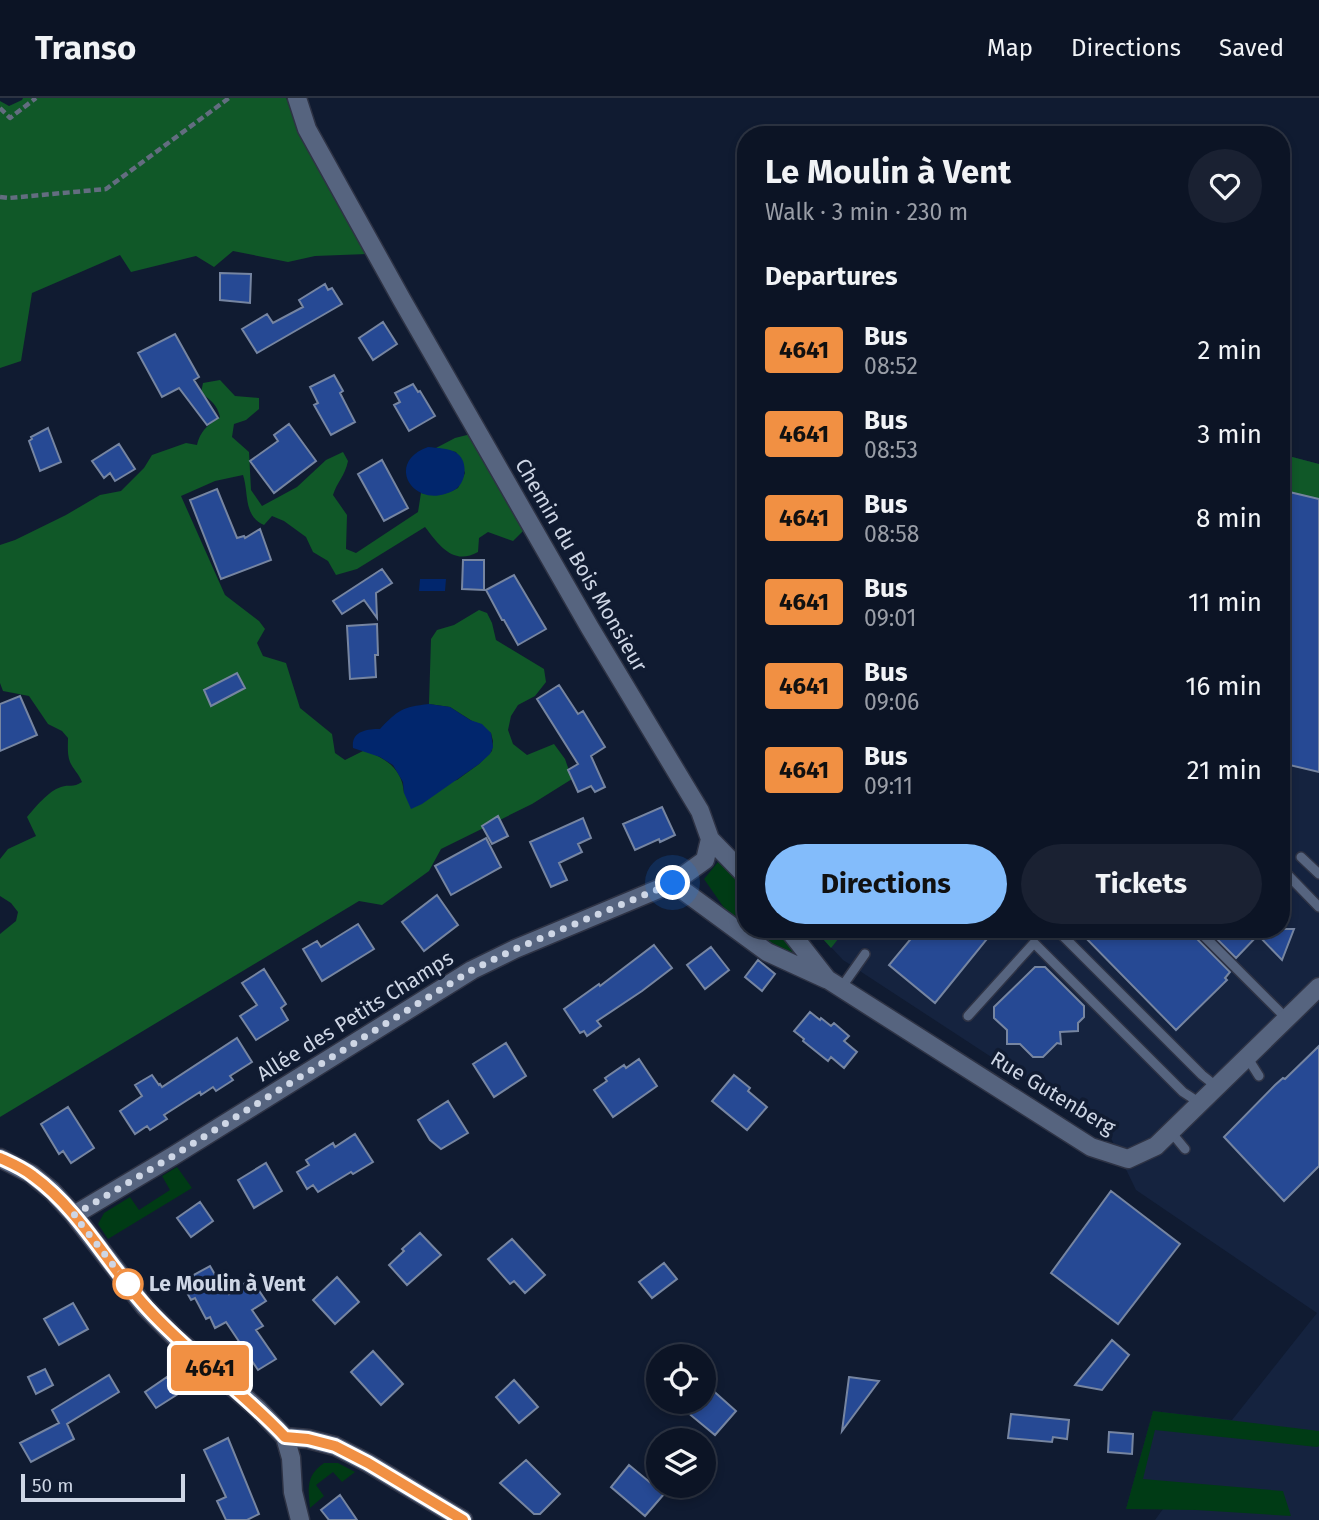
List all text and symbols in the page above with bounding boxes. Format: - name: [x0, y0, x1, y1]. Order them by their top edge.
- text: Transo: [35, 28, 136, 68]
- text: Map: [987, 34, 1033, 62]
- text: Directions: [1071, 34, 1181, 62]
- text: Saved: [1219, 34, 1284, 62]
- button: heart: [1188, 149, 1262, 223]
- text: Le Moulin à Vent: [765, 152, 1011, 192]
- text: Walk · 3 min · 230 m: [765, 198, 968, 226]
- text: Departures: [765, 261, 898, 292]
- text: Bus: [864, 321, 908, 352]
- text: 2 min: [1197, 335, 1262, 366]
- text: 4641: [779, 336, 829, 364]
- text: 08:52: [864, 352, 918, 380]
- text: Bus: [864, 405, 908, 436]
- text: 3 min: [1197, 419, 1262, 450]
- text: 4641: [779, 420, 829, 448]
- text: 08:53: [864, 436, 918, 464]
- street label: Chemin du Bois Monsieur: [509, 454, 653, 676]
- text: Bus: [864, 489, 908, 520]
- text: 8 min: [1196, 503, 1262, 534]
- text: 4641: [779, 504, 829, 532]
- text: 08:58: [864, 520, 919, 548]
- text: Bus: [864, 573, 908, 604]
- text: 11 min: [1188, 587, 1262, 618]
- text: 4641: [779, 588, 829, 616]
- text: 09:01: [864, 604, 917, 632]
- text: Bus: [864, 657, 908, 688]
- text: 16 min: [1185, 671, 1262, 702]
- text: 4641: [779, 672, 829, 700]
- text: 09:06: [864, 688, 919, 716]
- text: Bus: [864, 741, 908, 772]
- text: 21 min: [1187, 755, 1262, 786]
- text: 4641: [779, 756, 829, 784]
- text: 09:11: [864, 772, 913, 800]
- button: Directions: [765, 844, 1007, 924]
- button: Tickets: [1021, 844, 1262, 924]
- your location: [655, 865, 690, 900]
- street label: Allée des Petits Champs: [252, 945, 458, 1087]
- street label: Rue Gutenberg: [986, 1046, 1120, 1141]
- marker: Le Moulin à Vent: [113, 1269, 143, 1299]
- place label: Le Moulin à Vent: [149, 1271, 306, 1297]
- map controls: [646, 1344, 716, 1498]
- button: locate: [646, 1344, 716, 1414]
- line badge: 4641: [161, 1345, 259, 1391]
- text: 4641: [185, 1354, 235, 1382]
- button: layers: [646, 1428, 716, 1498]
- scale bar: [21, 1471, 186, 1503]
- text: 50 m: [32, 1474, 73, 1497]

